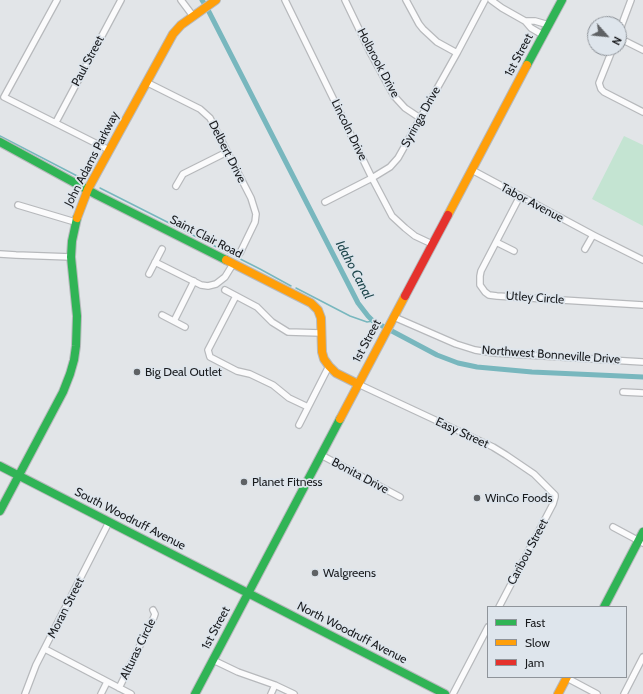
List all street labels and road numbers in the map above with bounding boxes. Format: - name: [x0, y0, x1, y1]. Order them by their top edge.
- street label: Holbrook Drive: [354, 26, 402, 100]
- street label: 1st Street: [502, 31, 536, 79]
- street label: Paul Street: [69, 33, 107, 89]
- street label: Syringa Drive: [398, 84, 444, 150]
- street label: Lincoln Drive: [328, 97, 370, 163]
- street label: John Adams Parkway: [62, 109, 122, 209]
- street label: Delbert Drive: [205, 118, 249, 186]
- street label: Tabor Avenue: [498, 180, 566, 226]
- street label: Saint Clair Road: [167, 212, 245, 262]
- street label: Utley Circle: [505, 289, 565, 307]
- street label: 1st Street: [350, 317, 384, 365]
- street label: Northwest Bonneville Drive: [481, 343, 621, 367]
- street label: Easy Street: [433, 414, 491, 452]
- street label: Bonita Drive: [329, 455, 391, 497]
- street label: South Woodruff Avenue: [72, 485, 188, 553]
- street label: Caribou Street: [505, 517, 551, 587]
- street label: Moran Street: [45, 575, 87, 641]
- street label: North Woodruff Avenue: [295, 599, 409, 667]
- street label: 1st Street: [199, 604, 233, 652]
- street label: Alturas Circle: [117, 616, 159, 682]

